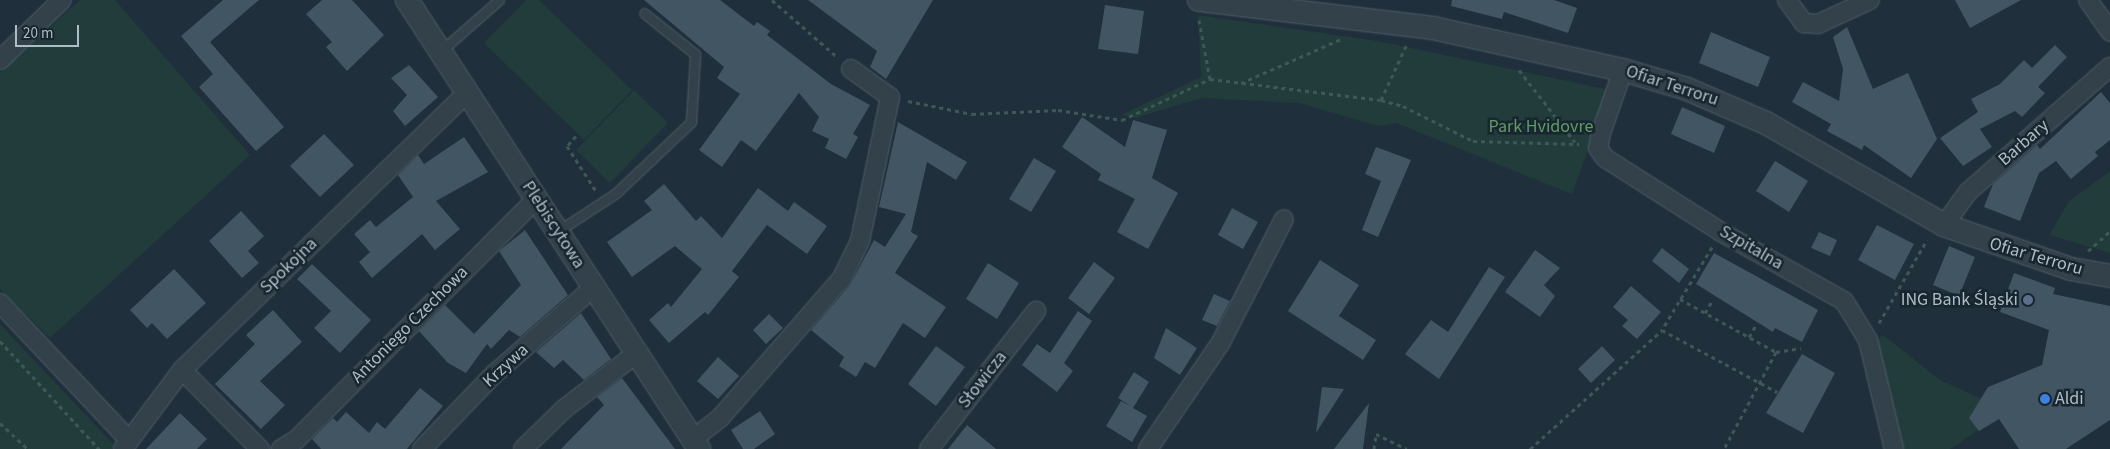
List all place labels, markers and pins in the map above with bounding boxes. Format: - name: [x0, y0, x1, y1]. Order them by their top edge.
- place label: ING Bank Śląski: [1901, 289, 2018, 311]
- marker: ING Bank Śląski: [2022, 294, 2034, 306]
- place label: Aldi: [2055, 388, 2084, 410]
- marker: Aldi: [2039, 393, 2051, 405]

